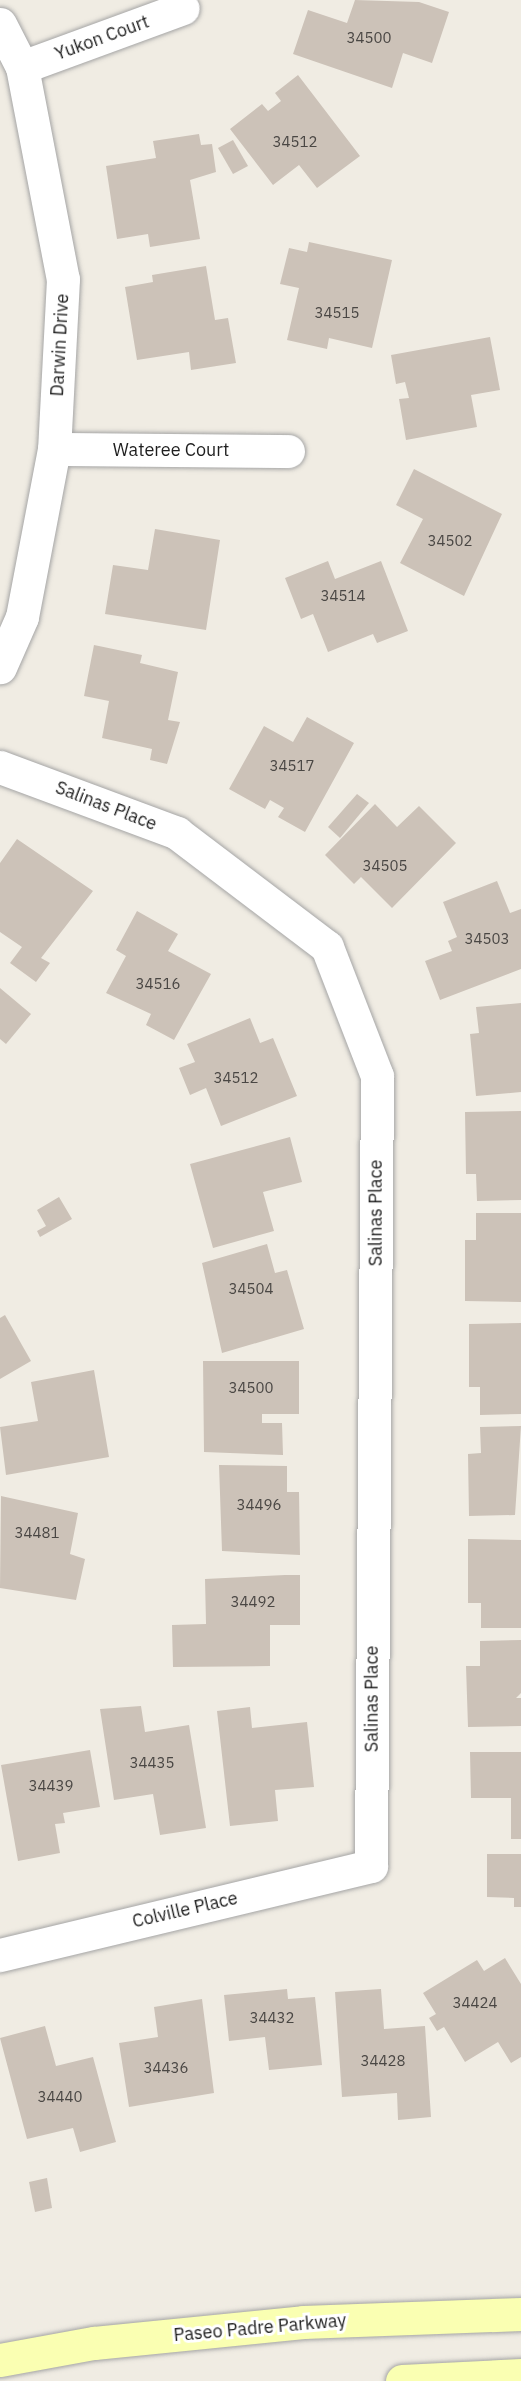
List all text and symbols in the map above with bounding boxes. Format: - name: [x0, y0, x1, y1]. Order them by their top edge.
- street label: Yukon Court: [52, 11, 152, 65]
- house number: 34500: [347, 29, 391, 47]
- house number: 34512: [273, 133, 317, 151]
- street label: Darwin Drive: [47, 293, 73, 397]
- house number: 34515: [315, 304, 359, 322]
- street label: Wateree Court: [113, 439, 229, 461]
- house number: 34502: [428, 532, 472, 550]
- house number: 34514: [321, 587, 365, 605]
- house number: 34517: [270, 757, 314, 775]
- street label: Salinas Place: [52, 777, 160, 835]
- house number: 34505: [363, 857, 407, 875]
- house number: 34503: [465, 930, 509, 948]
- house number: 34516: [136, 975, 180, 993]
- house number: 34512: [214, 1069, 258, 1087]
- street label: Salinas Place: [365, 1160, 387, 1266]
- house number: 34504: [229, 1280, 273, 1298]
- house number: 34500: [229, 1379, 273, 1397]
- house number: 34496: [237, 1496, 281, 1514]
- house number: 34481: [15, 1524, 59, 1542]
- house number: 34492: [231, 1593, 275, 1611]
- street label: Salinas Place: [361, 1646, 383, 1752]
- house number: 34435: [130, 1754, 174, 1772]
- house number: 34439: [29, 1777, 73, 1795]
- street label: Colville Place: [130, 1887, 240, 1933]
- house number: 34424: [453, 1994, 497, 2012]
- house number: 34432: [250, 2009, 294, 2027]
- house number: 34428: [361, 2052, 405, 2070]
- house number: 34436: [144, 2059, 188, 2077]
- house number: 34440: [38, 2088, 82, 2106]
- street label: Paseo Padre Parkway: [173, 2310, 347, 2346]

